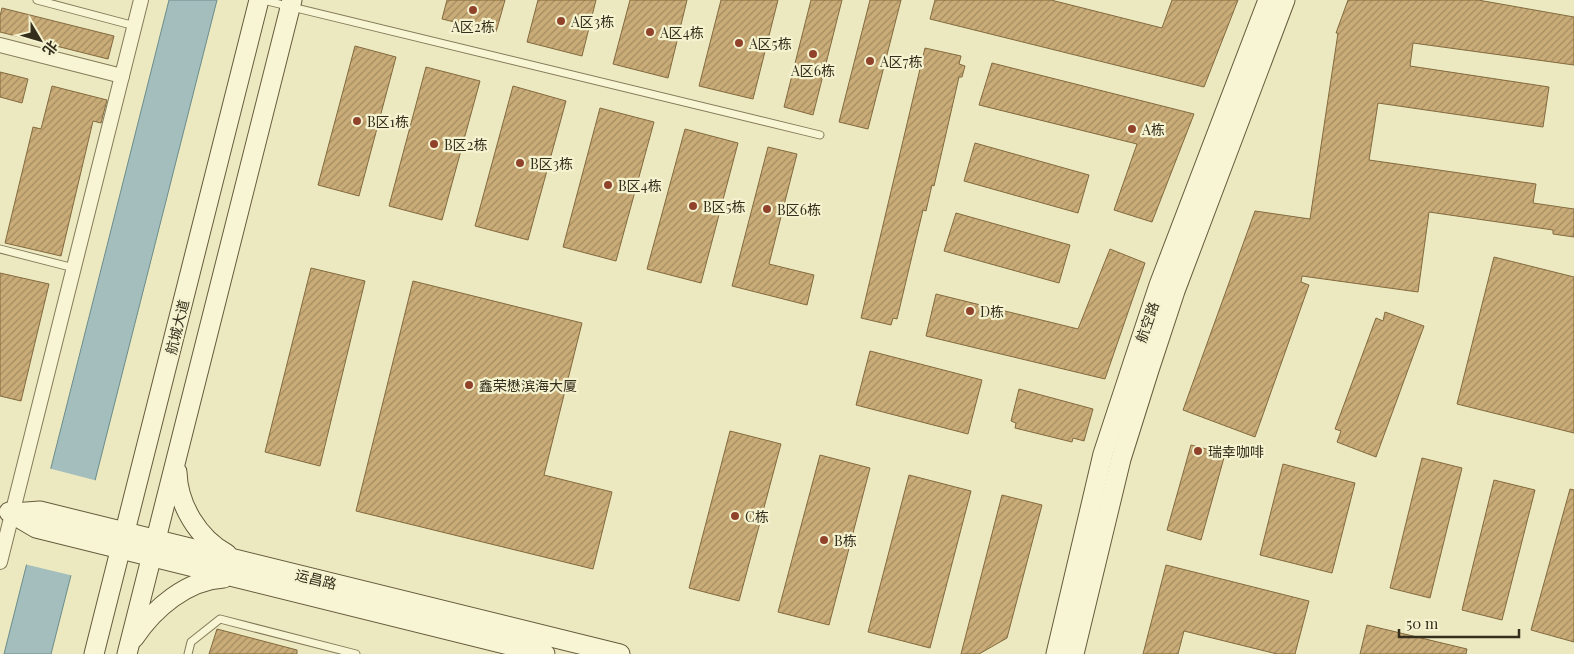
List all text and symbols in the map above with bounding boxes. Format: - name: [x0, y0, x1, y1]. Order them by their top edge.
- marker: A区2栋: [467, 4, 479, 16]
- place label: A区3栋: [570, 12, 614, 31]
- north arrow: [15, 15, 65, 65]
- marker: A区3栋: [555, 15, 567, 27]
- place label: A区2栋: [450, 17, 495, 36]
- place label: A区4栋: [659, 23, 704, 42]
- marker: A区4栋: [644, 26, 656, 38]
- place label: A区5栋: [748, 34, 792, 53]
- text: 北: [39, 37, 62, 60]
- marker: A区5栋: [733, 37, 745, 49]
- marker: A区6栋: [807, 48, 819, 60]
- place label: A区7栋: [879, 52, 923, 71]
- marker: A区7栋: [864, 55, 876, 67]
- place label: A区6栋: [790, 61, 835, 80]
- place label: B区1栋: [367, 112, 409, 131]
- marker: B区1栋: [351, 115, 363, 127]
- place label: A栋: [1141, 120, 1165, 139]
- marker: A栋: [1126, 123, 1138, 135]
- place label: B区2栋: [444, 135, 487, 154]
- marker: B区2栋: [428, 138, 440, 150]
- place label: B区3栋: [530, 154, 573, 173]
- marker: B区3栋: [514, 157, 526, 169]
- place label: B区4栋: [618, 176, 662, 195]
- marker: B区4栋: [602, 179, 614, 191]
- place label: B区5栋: [703, 197, 746, 216]
- marker: B区5栋: [687, 200, 699, 212]
- place label: B区6栋: [777, 200, 821, 219]
- marker: B区6栋: [761, 203, 773, 215]
- street label: 航城大道: [161, 298, 193, 356]
- street label: 航空路: [1131, 299, 1163, 345]
- place label: D栋: [980, 302, 1004, 321]
- marker: D栋: [964, 305, 976, 317]
- place label: 鑫荣懋滨海大厦: [479, 376, 577, 395]
- marker: 鑫荣懋滨海大厦: [463, 379, 475, 391]
- place label: 瑞幸咖啡: [1208, 442, 1264, 461]
- marker: 瑞幸咖啡: [1192, 445, 1204, 457]
- place label: C栋: [745, 507, 769, 526]
- marker: C栋: [729, 510, 741, 522]
- place label: B栋: [834, 531, 857, 550]
- marker: B栋: [818, 534, 830, 546]
- street label: 运昌路: [293, 565, 339, 593]
- scale bar: [1399, 606, 1519, 638]
- text: 50 m: [1406, 613, 1439, 633]

